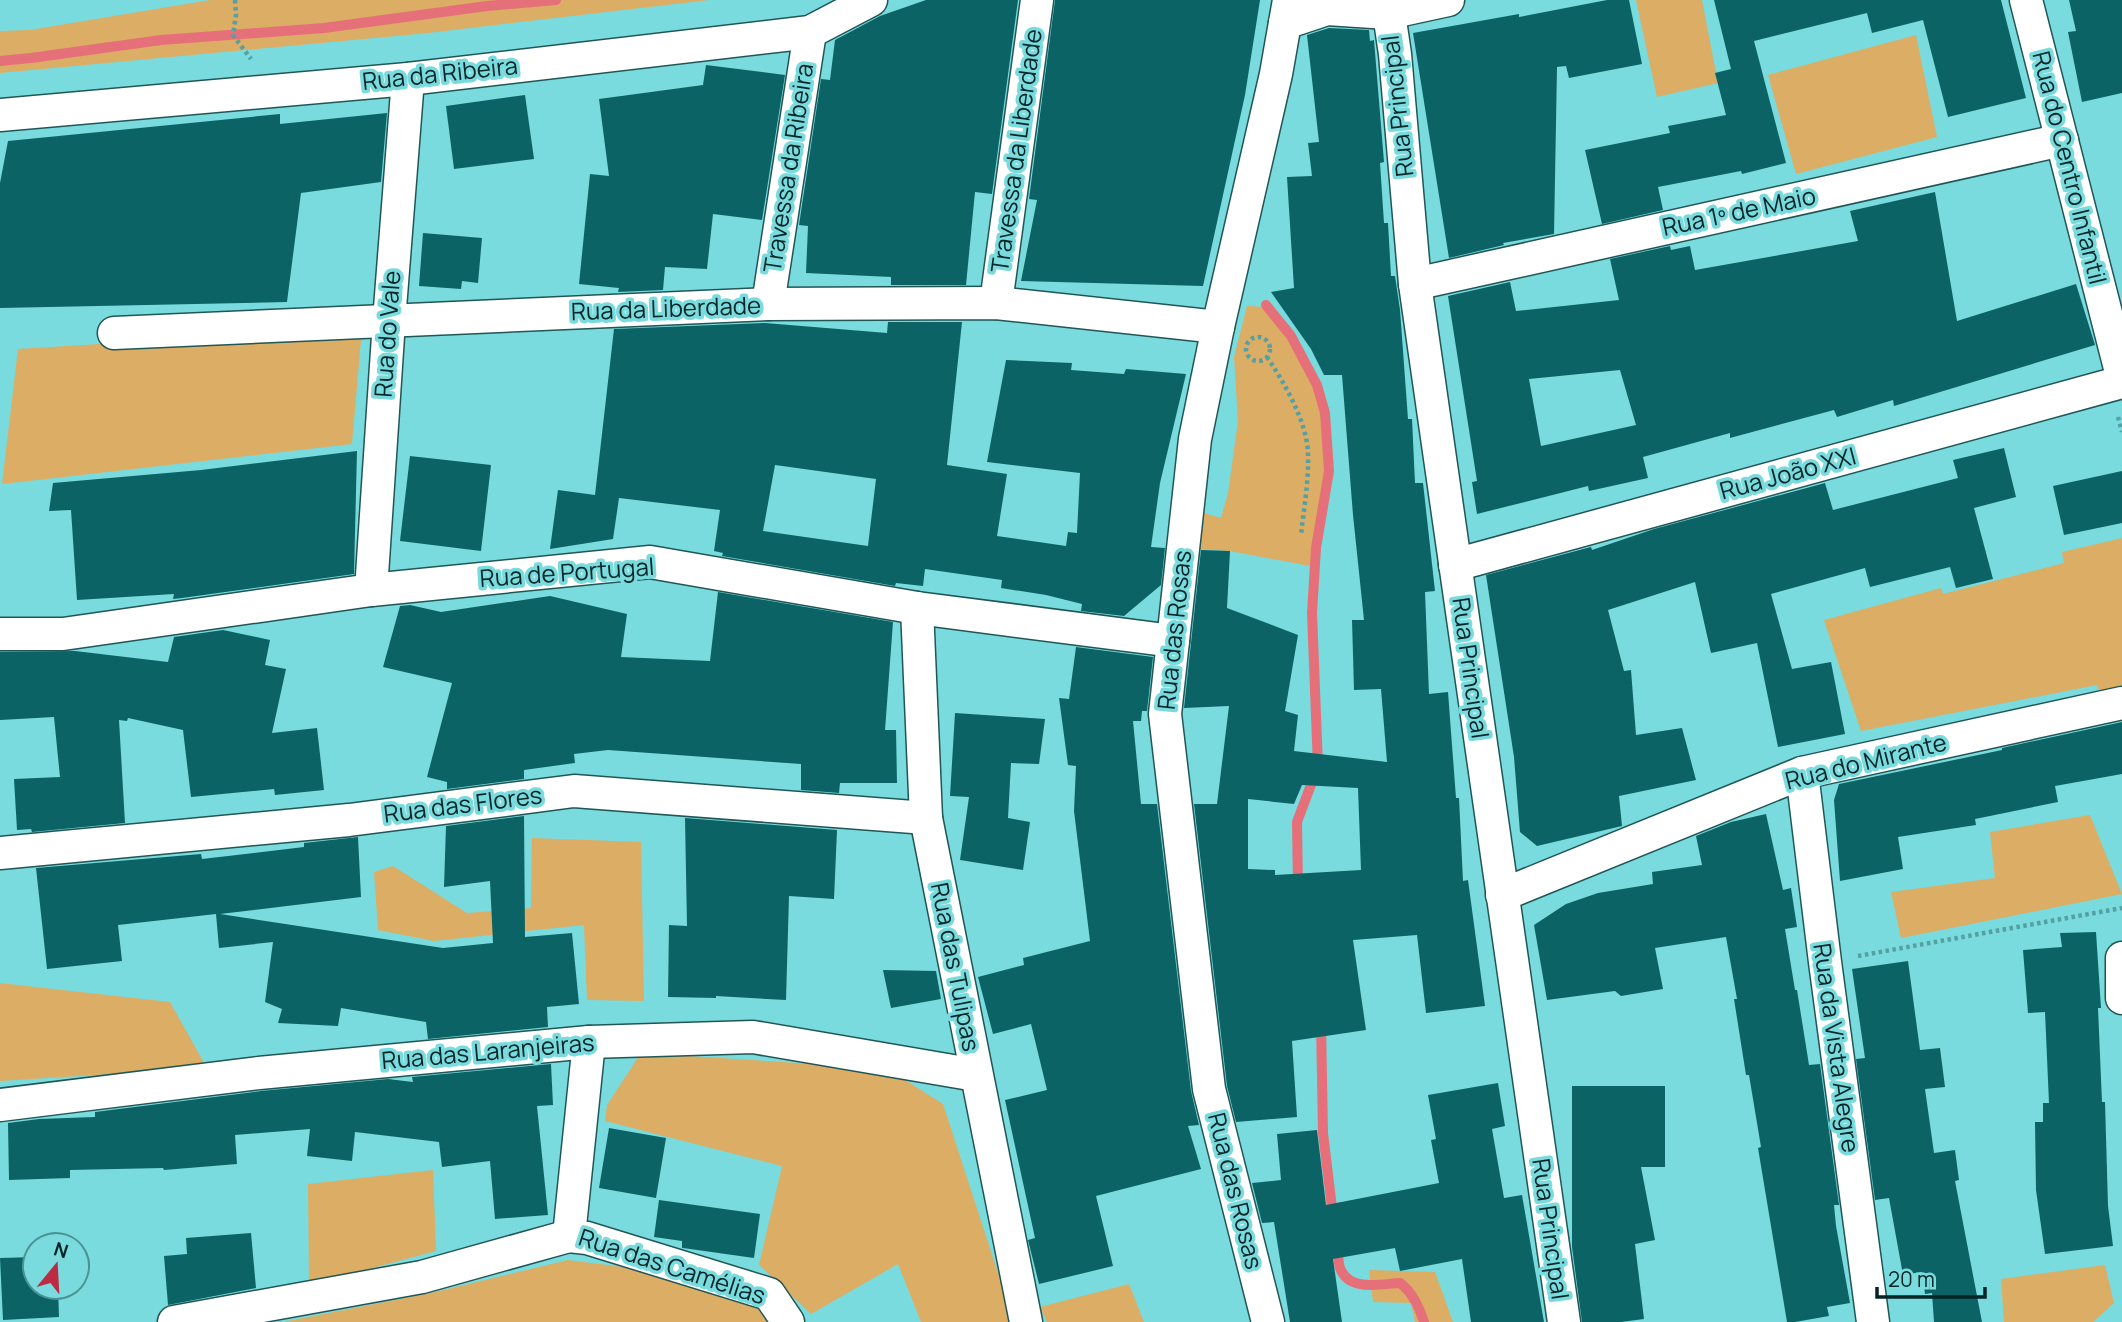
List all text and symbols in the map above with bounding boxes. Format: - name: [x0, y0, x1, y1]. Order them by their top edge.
- street label: Travessa da Liberdade: [982, 27, 1049, 275]
- street label: Rua Principal: [1373, 34, 1420, 179]
- street label: Rua da Ribeira: [361, 48, 519, 97]
- street label: Rua do Centro Infantil: [2026, 48, 2115, 288]
- street label: Travessa da Ribeira: [755, 61, 820, 275]
- street label: Rua 1º de Maio: [1659, 178, 1819, 243]
- street label: Rua do Vale: [366, 269, 407, 398]
- street label: Rua da Liberdade: [570, 288, 762, 327]
- street label: Rua João XXI: [1716, 439, 1859, 507]
- street label: Rua das Rosas: [1149, 548, 1198, 711]
- street label: Rua de Portugal: [479, 549, 655, 594]
- street label: Rua Principal: [1445, 595, 1498, 740]
- street label: Rua do Mirante: [1781, 725, 1950, 797]
- street label: Rua das Flores: [382, 777, 544, 830]
- street label: Rua das Tulipas: [924, 880, 989, 1054]
- street label: Rua da Vista Alegre: [1806, 941, 1869, 1155]
- street label: Rua das Laranjeiras: [380, 1025, 596, 1076]
- street label: Rua das Rosas: [1201, 1109, 1272, 1272]
- street label: Rua Principal: [1525, 1156, 1578, 1301]
- street label: Rua das Camélias: [575, 1220, 770, 1311]
- north arrow: [21, 1231, 91, 1301]
- text: N: [51, 1235, 72, 1264]
- scale bar: [1877, 1256, 1986, 1300]
- text: 20 m: [1888, 1265, 1935, 1293]

